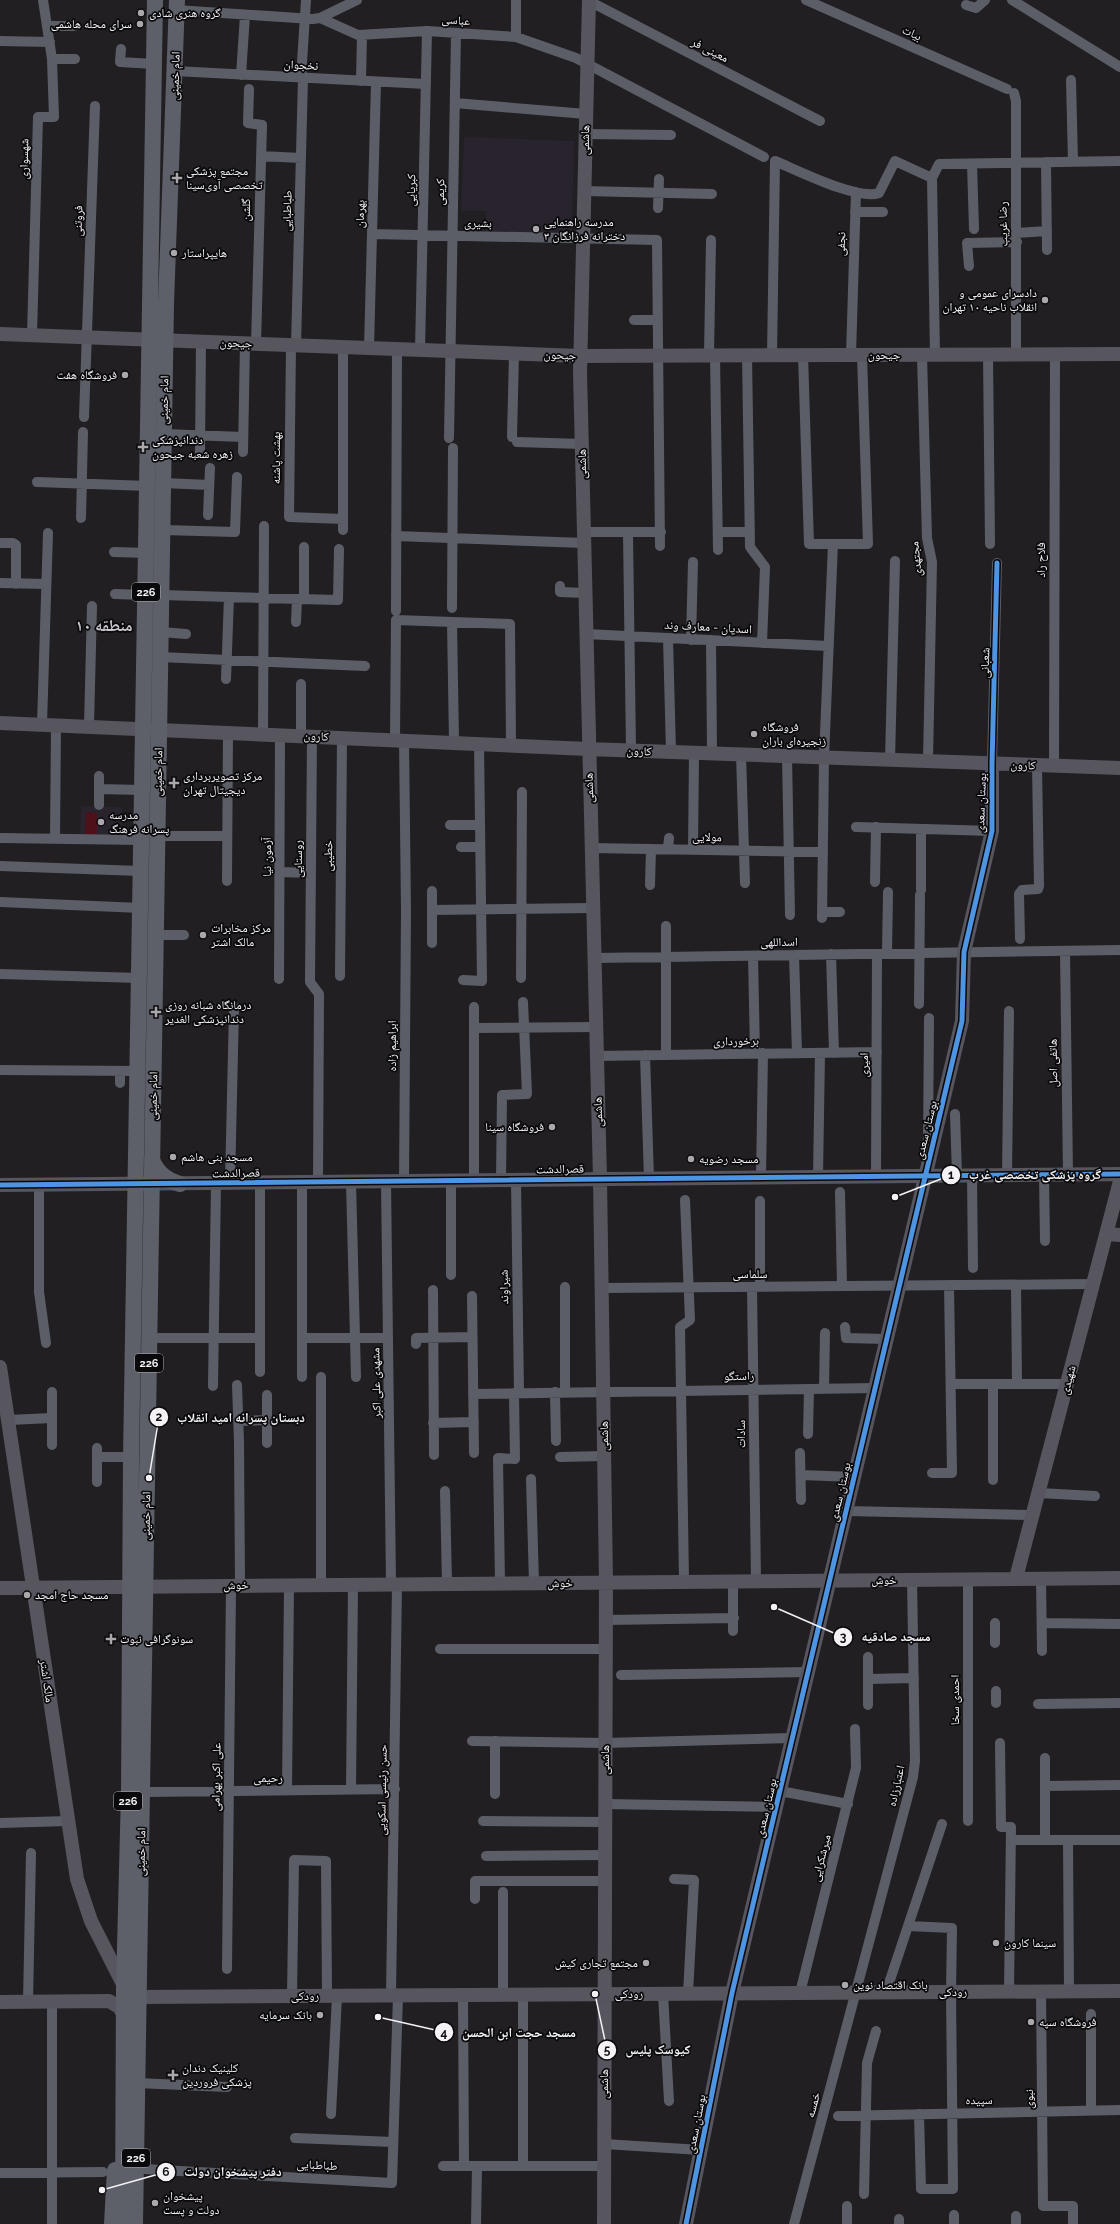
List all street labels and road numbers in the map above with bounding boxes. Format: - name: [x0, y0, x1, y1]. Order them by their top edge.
- street label: عباسی: [441, 12, 471, 29]
- street label: بیات: [900, 22, 924, 44]
- street label: معینی فر: [688, 34, 731, 65]
- street label: امام خمینی: [167, 51, 184, 101]
- street label: نخجوان: [283, 57, 319, 73]
- street label: هاشمی: [578, 125, 592, 155]
- street label: شهسواری: [17, 138, 31, 180]
- street label: کبریایی: [404, 173, 419, 207]
- street label: کریمی: [433, 178, 447, 206]
- street label: طباطبایی: [279, 190, 295, 232]
- street label: گلشن: [239, 198, 253, 222]
- street label: بهرمان: [353, 200, 368, 228]
- street label: رضا غریب: [996, 201, 1011, 247]
- street label: فروتنی: [70, 205, 86, 237]
- street label: بشیری: [464, 216, 492, 231]
- street label: نجفی: [834, 232, 849, 256]
- street label: جیحون: [219, 335, 253, 351]
- street label: جیحون: [543, 347, 577, 363]
- street label: جیحون: [868, 348, 901, 362]
- street label: امام خمینی: [157, 375, 172, 425]
- street label: بهشت پاشنه: [269, 432, 283, 484]
- street label: هاشمی: [575, 449, 589, 479]
- street label: مجتهدی: [907, 541, 925, 577]
- street label: فلاح راد: [1034, 542, 1048, 578]
- road number: 226: [132, 583, 160, 601]
- street label: اسدیان - معارف وند: [664, 618, 752, 636]
- street label: شعبانی: [977, 647, 993, 679]
- street label: کارون: [303, 728, 329, 744]
- street label: کارون: [626, 744, 652, 758]
- street label: امام خمینی: [151, 747, 166, 797]
- street label: کارون: [1010, 758, 1036, 772]
- street label: هاشمی: [581, 773, 597, 803]
- street label: بوستان سعدی: [973, 773, 989, 833]
- street label: مولایی: [692, 830, 722, 844]
- street label: آزمون نیا: [260, 836, 274, 877]
- street label: روستایی: [291, 840, 305, 878]
- street label: خطیبی: [321, 840, 336, 872]
- street label: اسداللهی: [760, 935, 798, 949]
- street label: ابراهیم زاده: [385, 1020, 400, 1072]
- street label: برخورداری: [713, 1034, 759, 1049]
- street label: هاتفی اصل: [1046, 1039, 1060, 1087]
- street label: امیری: [857, 1052, 871, 1077]
- street label: امام خمینی: [146, 1071, 161, 1121]
- street label: هاشمی: [590, 1097, 606, 1127]
- street label: بوستان سعدی: [912, 1099, 940, 1161]
- street label: قصرالدشت: [536, 1162, 584, 1176]
- street label: قصرالدشت: [212, 1166, 260, 1180]
- street label: سلماسی: [733, 1267, 768, 1281]
- street label: شیراوند: [497, 1270, 512, 1304]
- street label: مشهدی علی اکبر: [368, 1348, 384, 1419]
- road number: 226: [135, 1354, 163, 1372]
- street label: شهیدی: [1057, 1364, 1079, 1396]
- street label: راستگو: [723, 1369, 755, 1383]
- street label: سادات: [734, 1420, 748, 1448]
- street label: هاشمی: [597, 1421, 611, 1451]
- street label: بوستان سعدی: [826, 1461, 854, 1523]
- street label: امام خمینی: [139, 1491, 154, 1541]
- street label: خوش: [871, 1573, 897, 1587]
- street label: خوش: [547, 1576, 573, 1590]
- street label: خوش: [223, 1578, 249, 1592]
- street label: مالک اشتر: [37, 1658, 57, 1703]
- street label: احمدی سخا: [948, 1675, 962, 1725]
- street label: علی اکبر بهرامی: [208, 1742, 224, 1812]
- street label: حسن رئیسی اسکویی: [374, 1744, 390, 1836]
- street label: هاشمی: [598, 1745, 612, 1775]
- street label: اعتبارزاده: [884, 1764, 908, 1808]
- street label: رحیمی: [253, 1771, 283, 1785]
- street label: بوستان سعدی: [752, 1777, 780, 1839]
- road number: 226: [114, 1792, 142, 1810]
- street label: امام خمینی: [134, 1827, 149, 1877]
- street label: میرشکرایی: [808, 1833, 834, 1883]
- street label: رودکی: [939, 1985, 968, 1999]
- street label: رودکی: [615, 1987, 644, 2001]
- street label: رودکی: [291, 1989, 320, 2003]
- street label: هاشمی: [597, 2069, 611, 2099]
- street label: نبوی: [1022, 2089, 1036, 2109]
- street label: خمسه: [803, 2090, 823, 2119]
- street label: بوستان سعدی: [683, 2093, 709, 2155]
- street label: سپیده: [965, 2093, 993, 2107]
- road number: 226: [122, 2149, 150, 2167]
- street label: طباطبایی: [296, 2157, 338, 2173]

